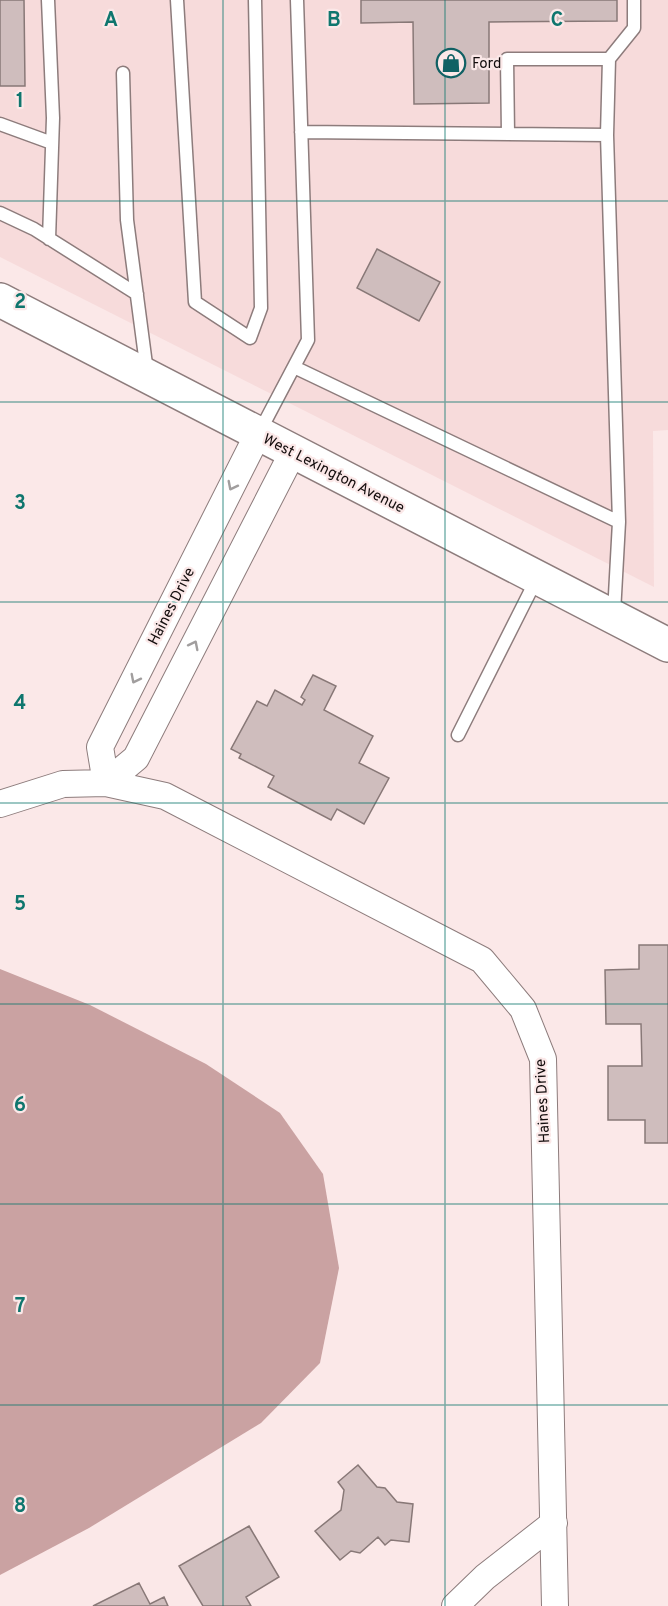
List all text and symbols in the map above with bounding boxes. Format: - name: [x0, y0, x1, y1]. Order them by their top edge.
- text: A: [104, 8, 118, 34]
- text: B: [327, 8, 341, 34]
- text: C: [551, 8, 563, 34]
- shop icon: Ford: [435, 47, 467, 79]
- place label: Ford: [472, 55, 501, 74]
- text: 1: [16, 89, 24, 115]
- text: 2: [14, 290, 26, 316]
- street label: West Lexington Avenue: [259, 430, 407, 518]
- one-way arrow: [228, 480, 239, 490]
- text: 3: [14, 491, 26, 517]
- street label: Haines Drive: [145, 565, 200, 649]
- one-way arrow: [187, 640, 198, 651]
- one-way arrow: [130, 672, 142, 683]
- text: 4: [14, 691, 26, 717]
- text: 5: [14, 892, 26, 918]
- street label: Haines Drive: [532, 1058, 555, 1144]
- text: 6: [14, 1093, 26, 1119]
- text: 7: [15, 1294, 25, 1320]
- text: 8: [14, 1494, 26, 1520]

